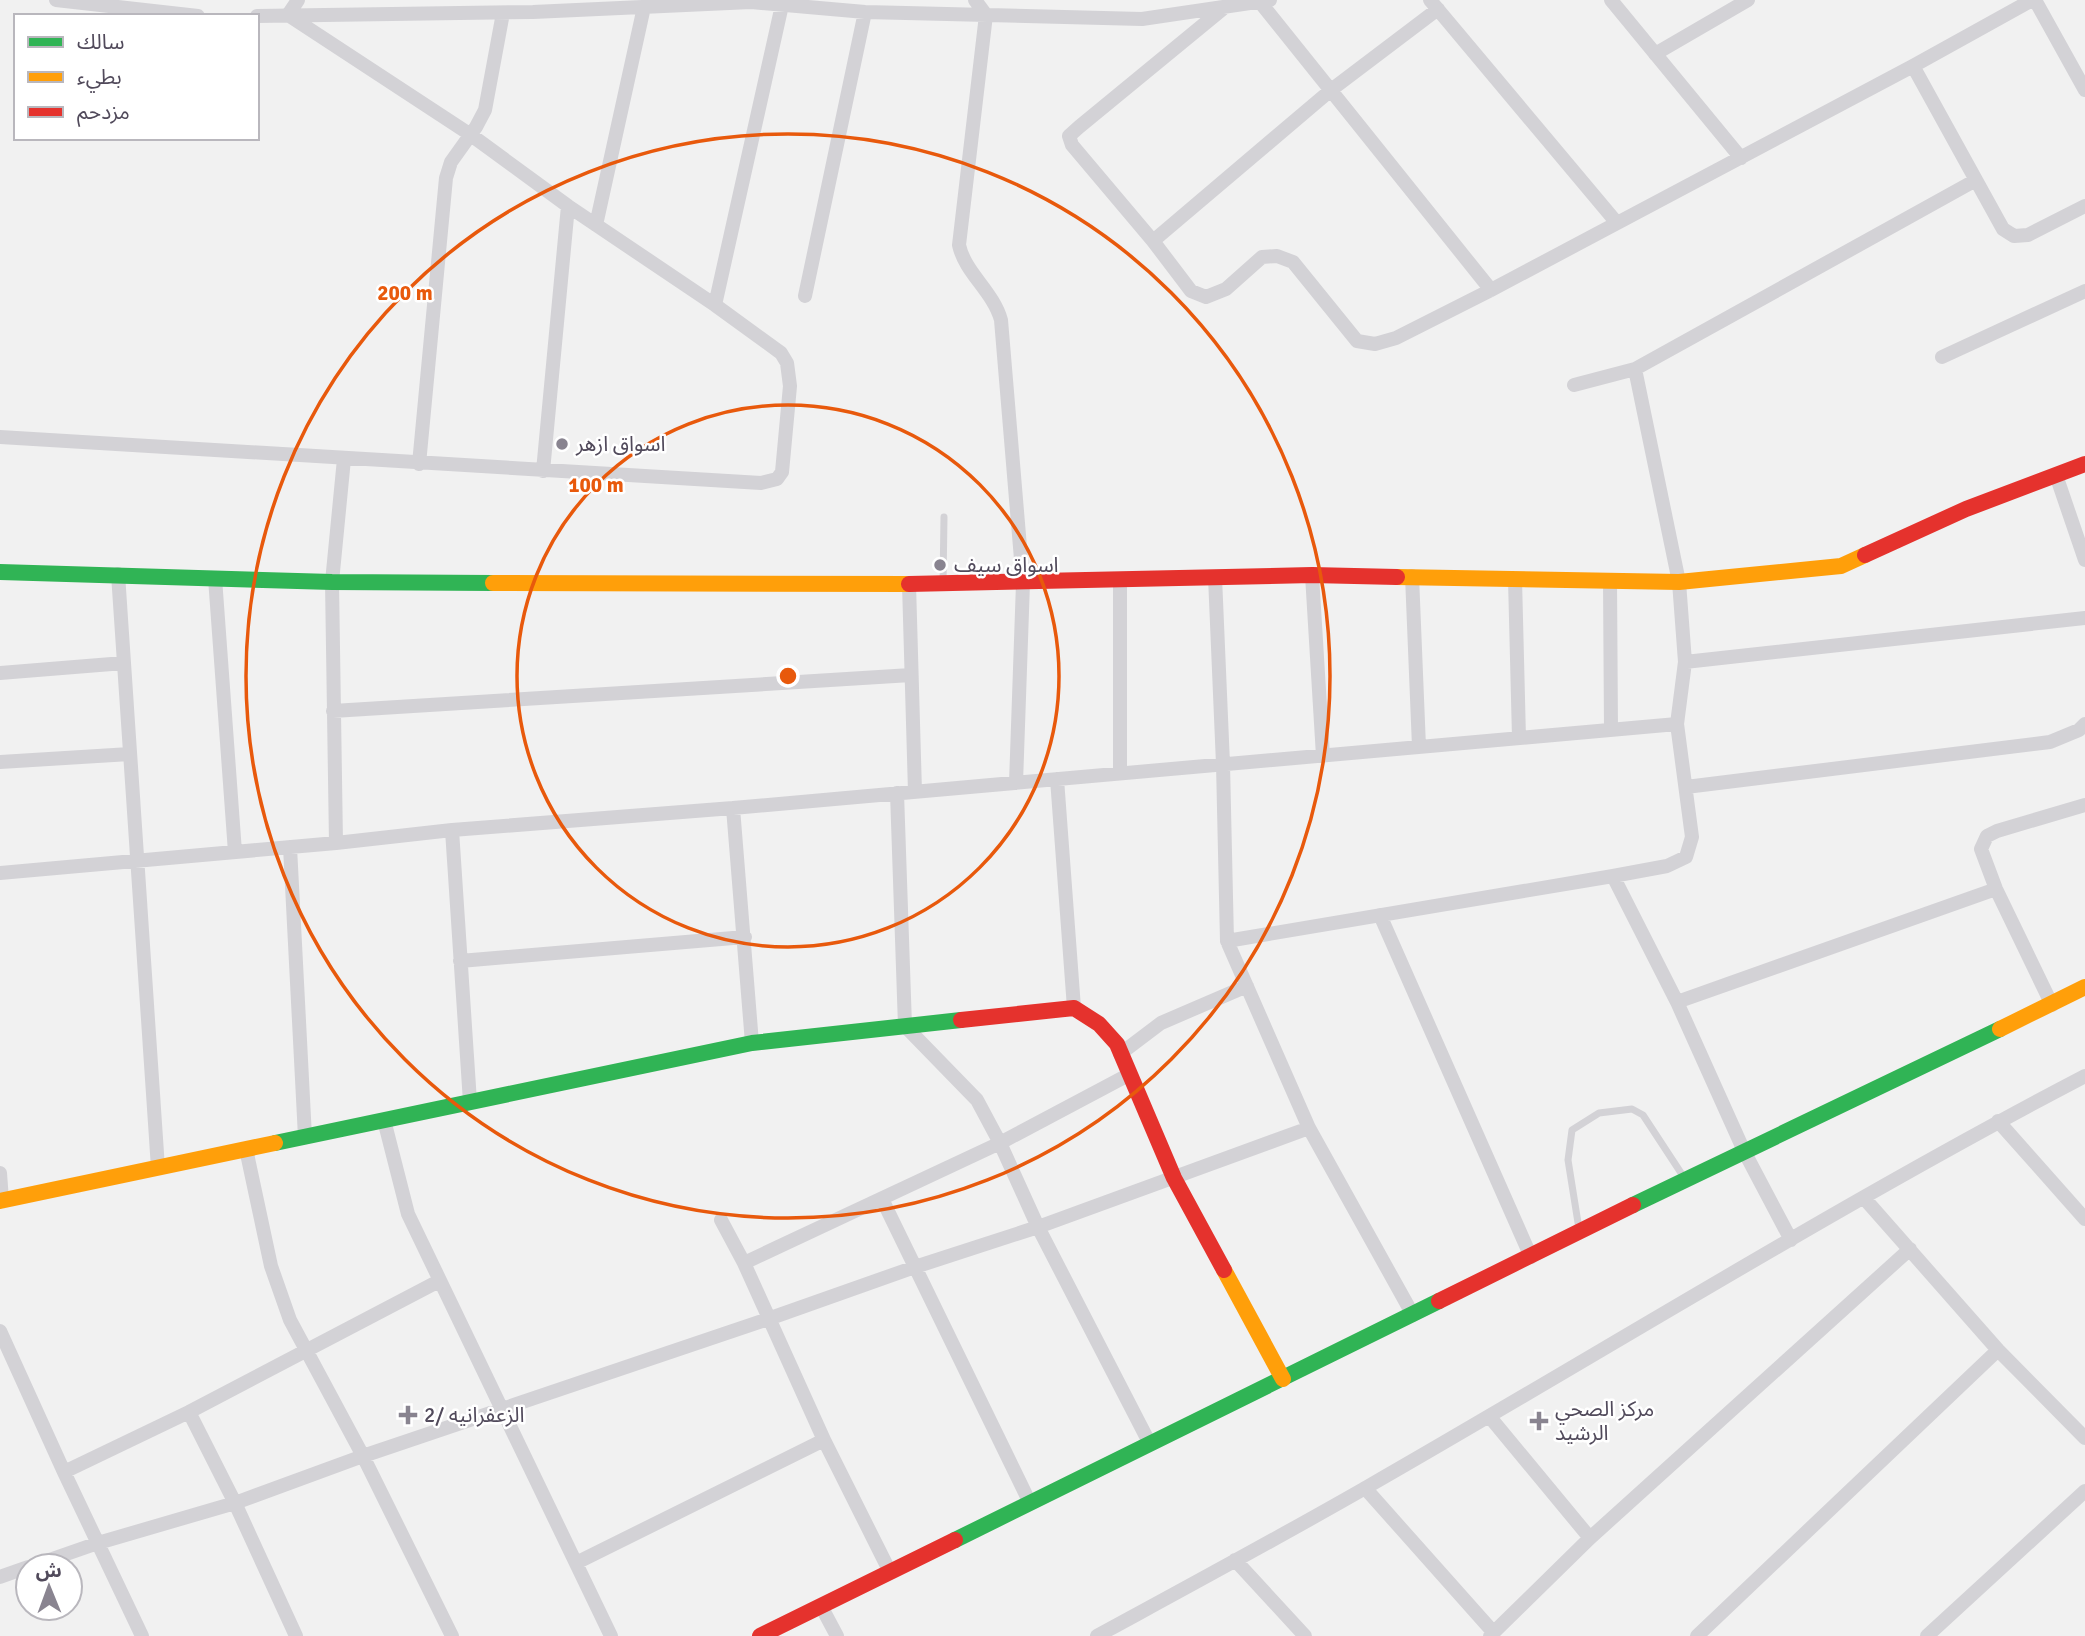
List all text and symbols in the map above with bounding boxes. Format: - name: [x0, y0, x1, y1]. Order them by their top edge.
- legend: [14, 14, 259, 140]
- text: سالك: [77, 29, 124, 55]
- text: بطيء: [77, 64, 122, 93]
- text: مزدحم: [77, 99, 130, 127]
- text: 200 m: [377, 280, 433, 306]
- place label: اسواق ازهر: [575, 431, 665, 457]
- marker: اسواق ازهر: [554, 436, 570, 452]
- text: 100 m: [568, 472, 624, 498]
- place label: اسواق سيف: [954, 552, 1059, 578]
- marker: اسواق سيف: [932, 557, 948, 573]
- centre of rings: [776, 664, 800, 688]
- place label: مركز الصحي الرشيد: [1555, 1396, 1654, 1446]
- place label: الزعفرانيه /2: [424, 1402, 525, 1428]
- marker: الزعفرانيه /2: [398, 1405, 418, 1425]
- marker: مركز الصحي الرشيد: [1529, 1411, 1549, 1431]
- north arrow: [14, 1552, 84, 1622]
- text: ش: [35, 1559, 62, 1583]

